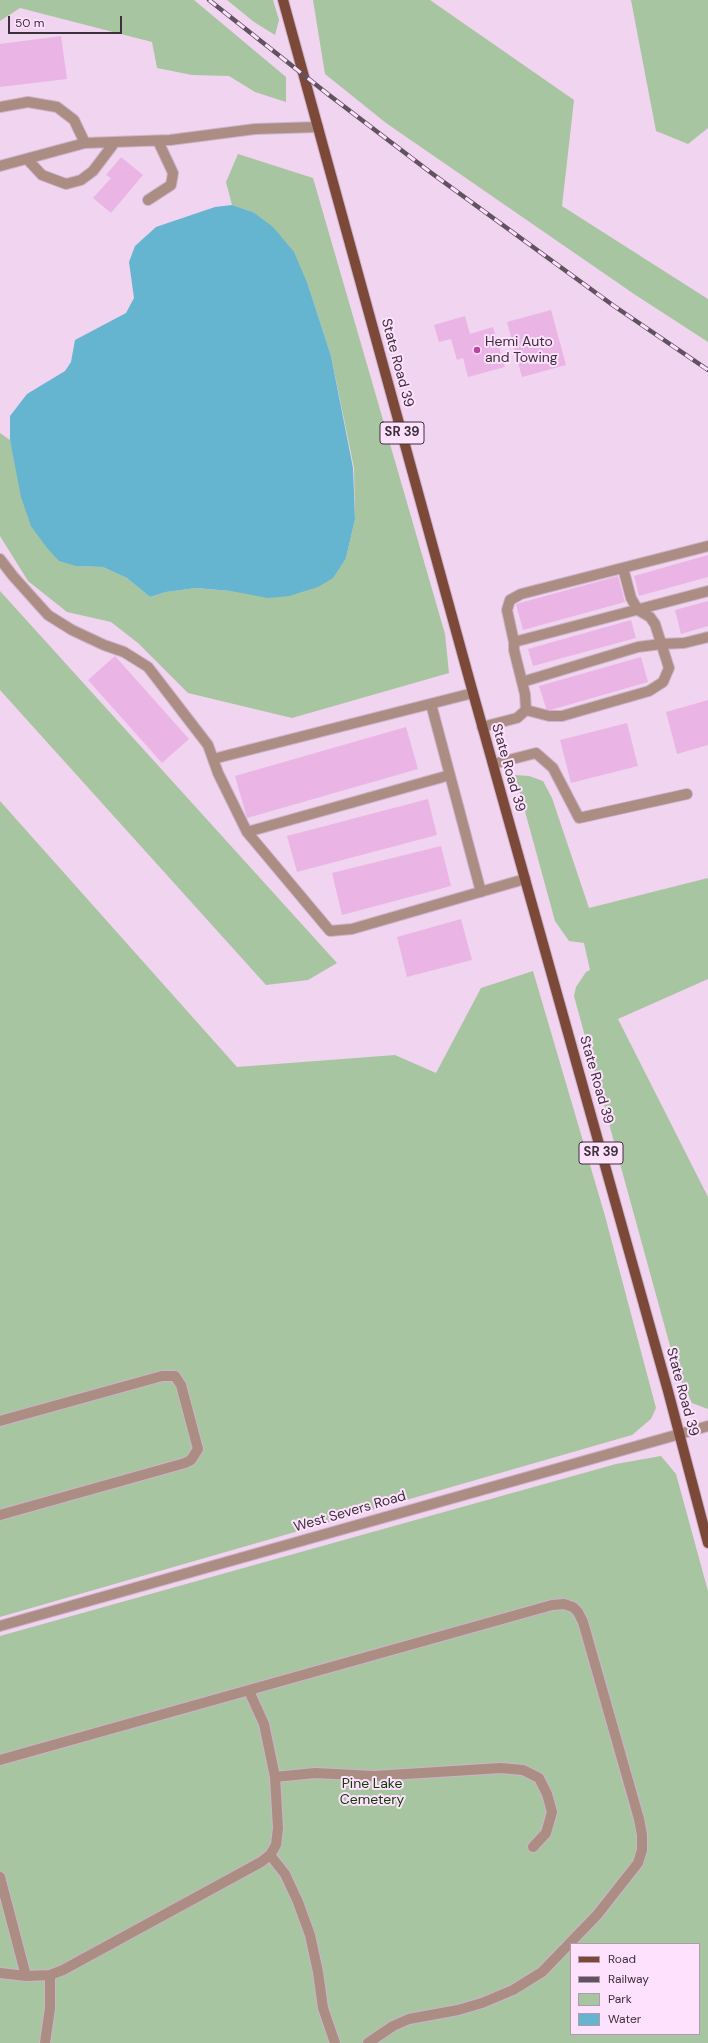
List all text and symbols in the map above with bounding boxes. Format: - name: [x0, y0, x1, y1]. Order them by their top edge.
- scale bar: [10, 8, 124, 34]
- text: 50 m: [15, 15, 44, 31]
- street label: State Road 39: [377, 317, 417, 409]
- place label: Hemi Auto and Towing: [485, 334, 558, 366]
- marker: Hemi Auto and Towing: [472, 345, 482, 355]
- road number: SR 39: [380, 422, 424, 444]
- street label: State Road 39: [487, 722, 529, 814]
- street label: State Road 39: [575, 1034, 617, 1126]
- road number: SR 39: [579, 1142, 623, 1164]
- street label: State Road 39: [662, 1346, 702, 1438]
- street label: West Severs Road: [292, 1488, 408, 1536]
- park label: Pine Lake Cemetery: [340, 1776, 404, 1808]
- legend: [570, 1943, 700, 2035]
- text: Road: [608, 1951, 636, 1967]
- text: Railway: [608, 1971, 649, 1987]
- text: Park: [608, 1991, 632, 2007]
- text: Water: [608, 2011, 641, 2027]

